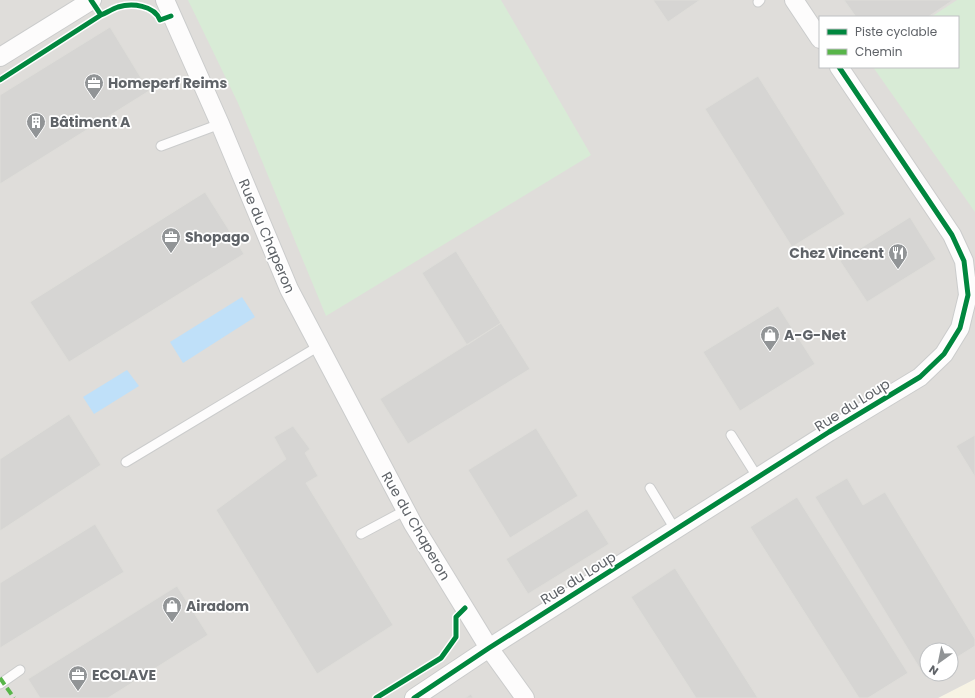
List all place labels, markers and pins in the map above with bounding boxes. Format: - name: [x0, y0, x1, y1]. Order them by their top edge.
- office icon: Homeperf Reims: [83, 72, 105, 100]
- place label: Homeperf Reims: [108, 73, 227, 93]
- building icon: Bâtiment A: [25, 111, 47, 139]
- place label: Bâtiment A: [50, 112, 131, 132]
- office icon: Shopago: [160, 226, 182, 254]
- place label: Shopago: [185, 227, 249, 247]
- restaurant icon: Chez Vincent: [887, 242, 909, 270]
- place label: Chez Vincent: [789, 243, 884, 263]
- shop icon: A-G-Net: [759, 324, 781, 352]
- place label: A-G-Net: [784, 325, 846, 345]
- shop icon: Airadom: [161, 595, 183, 623]
- place label: Airadom: [186, 596, 249, 616]
- office icon: ECOLAVE: [67, 664, 89, 692]
- place label: ECOLAVE: [92, 665, 156, 685]

